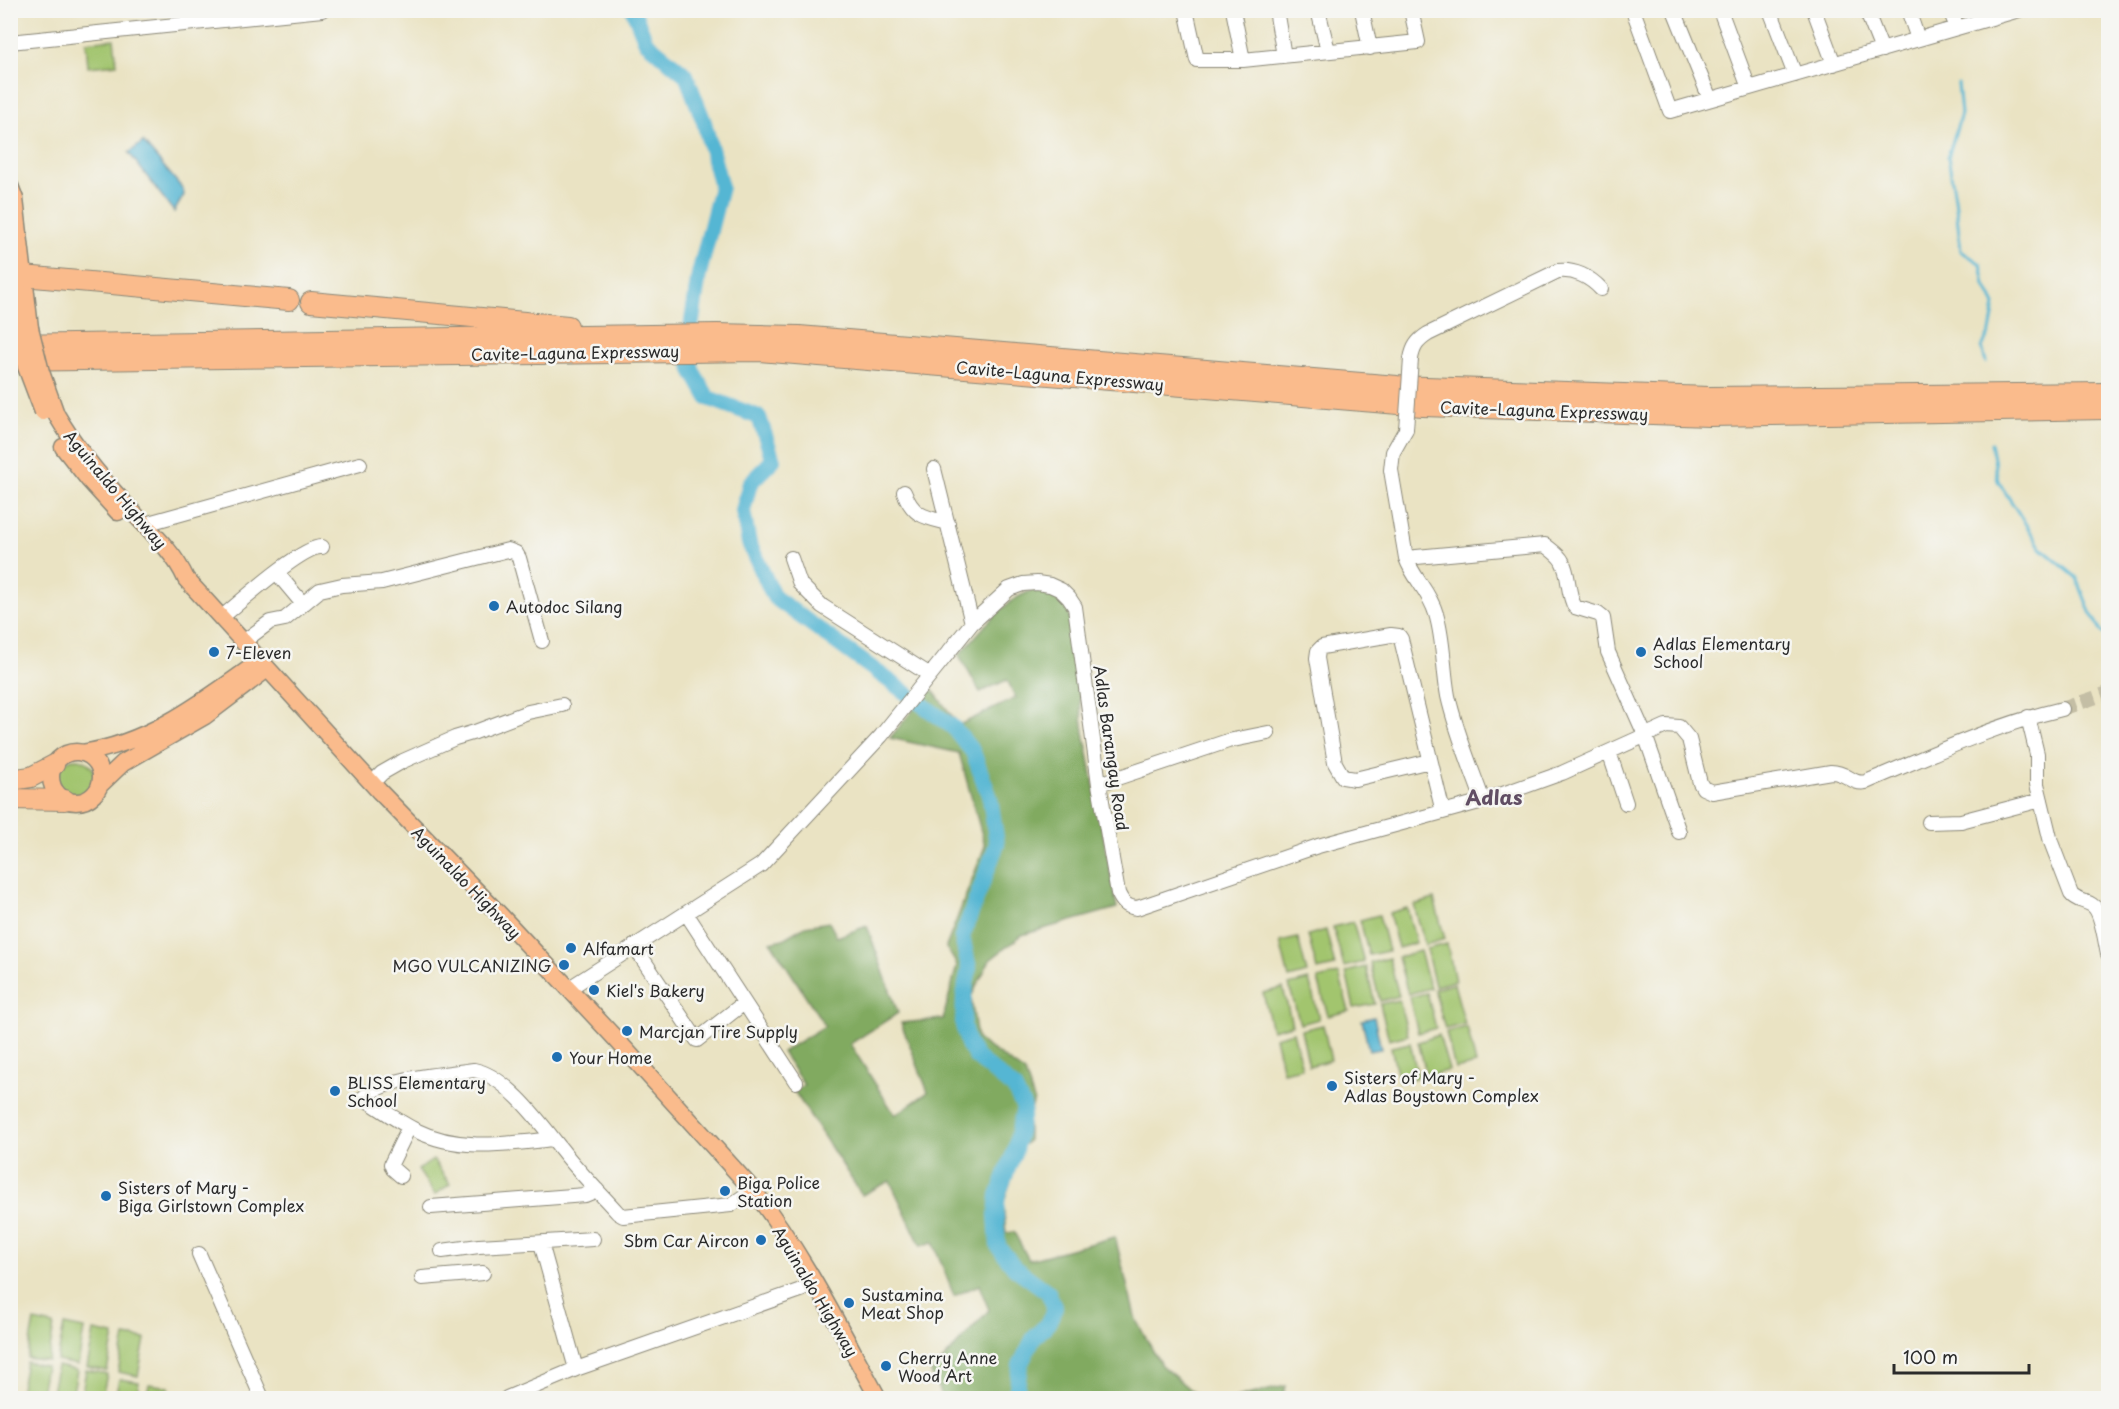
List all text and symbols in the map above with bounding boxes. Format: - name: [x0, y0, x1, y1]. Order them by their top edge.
- street label: Cavite–Laguna Expressway: [471, 338, 679, 366]
- street label: Cavite–Laguna Expressway: [955, 354, 1165, 396]
- street label: Cavite–Laguna Expressway: [1439, 394, 1649, 426]
- street label: Aguinaldo Highway: [59, 424, 173, 554]
- place label: Autodoc Silang: [506, 594, 622, 618]
- marker: Autodoc Silang: [487, 599, 501, 613]
- place label: Adlas Elementary School: [1653, 631, 1791, 673]
- place label: 7-Eleven: [226, 640, 291, 664]
- marker: 7-Eleven: [207, 645, 221, 659]
- marker: Adlas Elementary School: [1634, 645, 1648, 659]
- street label: Adlas Barangay Road: [1089, 664, 1135, 832]
- district label: Adlas: [1465, 782, 1523, 812]
- street label: Aguinaldo Highway: [407, 820, 527, 944]
- place label: Alfamart: [583, 936, 654, 960]
- marker: Alfamart: [564, 941, 578, 955]
- place label: MGO VULCANIZING: [392, 953, 552, 977]
- marker: MGO VULCANIZING: [557, 958, 571, 972]
- place label: Kiel's Bakery: [606, 978, 705, 1002]
- marker: Kiel's Bakery: [587, 983, 601, 997]
- place label: Marcjan Tire Supply: [639, 1019, 798, 1043]
- marker: Marcjan Tire Supply: [620, 1024, 634, 1038]
- place label: Your Home: [569, 1045, 652, 1069]
- marker: Your Home: [550, 1050, 564, 1064]
- place label: Sisters of Mary - Adlas Boystown Complex: [1344, 1065, 1539, 1107]
- place label: BLISS Elementary School: [347, 1070, 486, 1112]
- marker: Sisters of Mary - Adlas Boystown Complex: [1325, 1079, 1339, 1093]
- marker: BLISS Elementary School: [328, 1084, 342, 1098]
- place label: Biga Police Station: [737, 1170, 820, 1212]
- place label: Sisters of Mary - Biga Girlstown Complex: [118, 1175, 304, 1217]
- marker: Biga Police Station: [718, 1184, 732, 1198]
- marker: Sisters of Mary - Biga Girlstown Complex: [99, 1189, 113, 1203]
- street label: Aguinaldo Highway: [767, 1221, 865, 1361]
- place label: Sbm Car Aircon: [623, 1228, 749, 1252]
- marker: Sbm Car Aircon: [754, 1233, 768, 1247]
- place label: Sustamina Meat Shop: [861, 1282, 944, 1324]
- marker: Sustamina Meat Shop: [842, 1296, 856, 1310]
- scale bar: [1894, 1337, 2029, 1375]
- text: 100 m: [1903, 1343, 1958, 1370]
- place label: Cherry Anne Wood Art: [898, 1345, 998, 1387]
- marker: Cherry Anne Wood Art: [879, 1359, 893, 1373]

